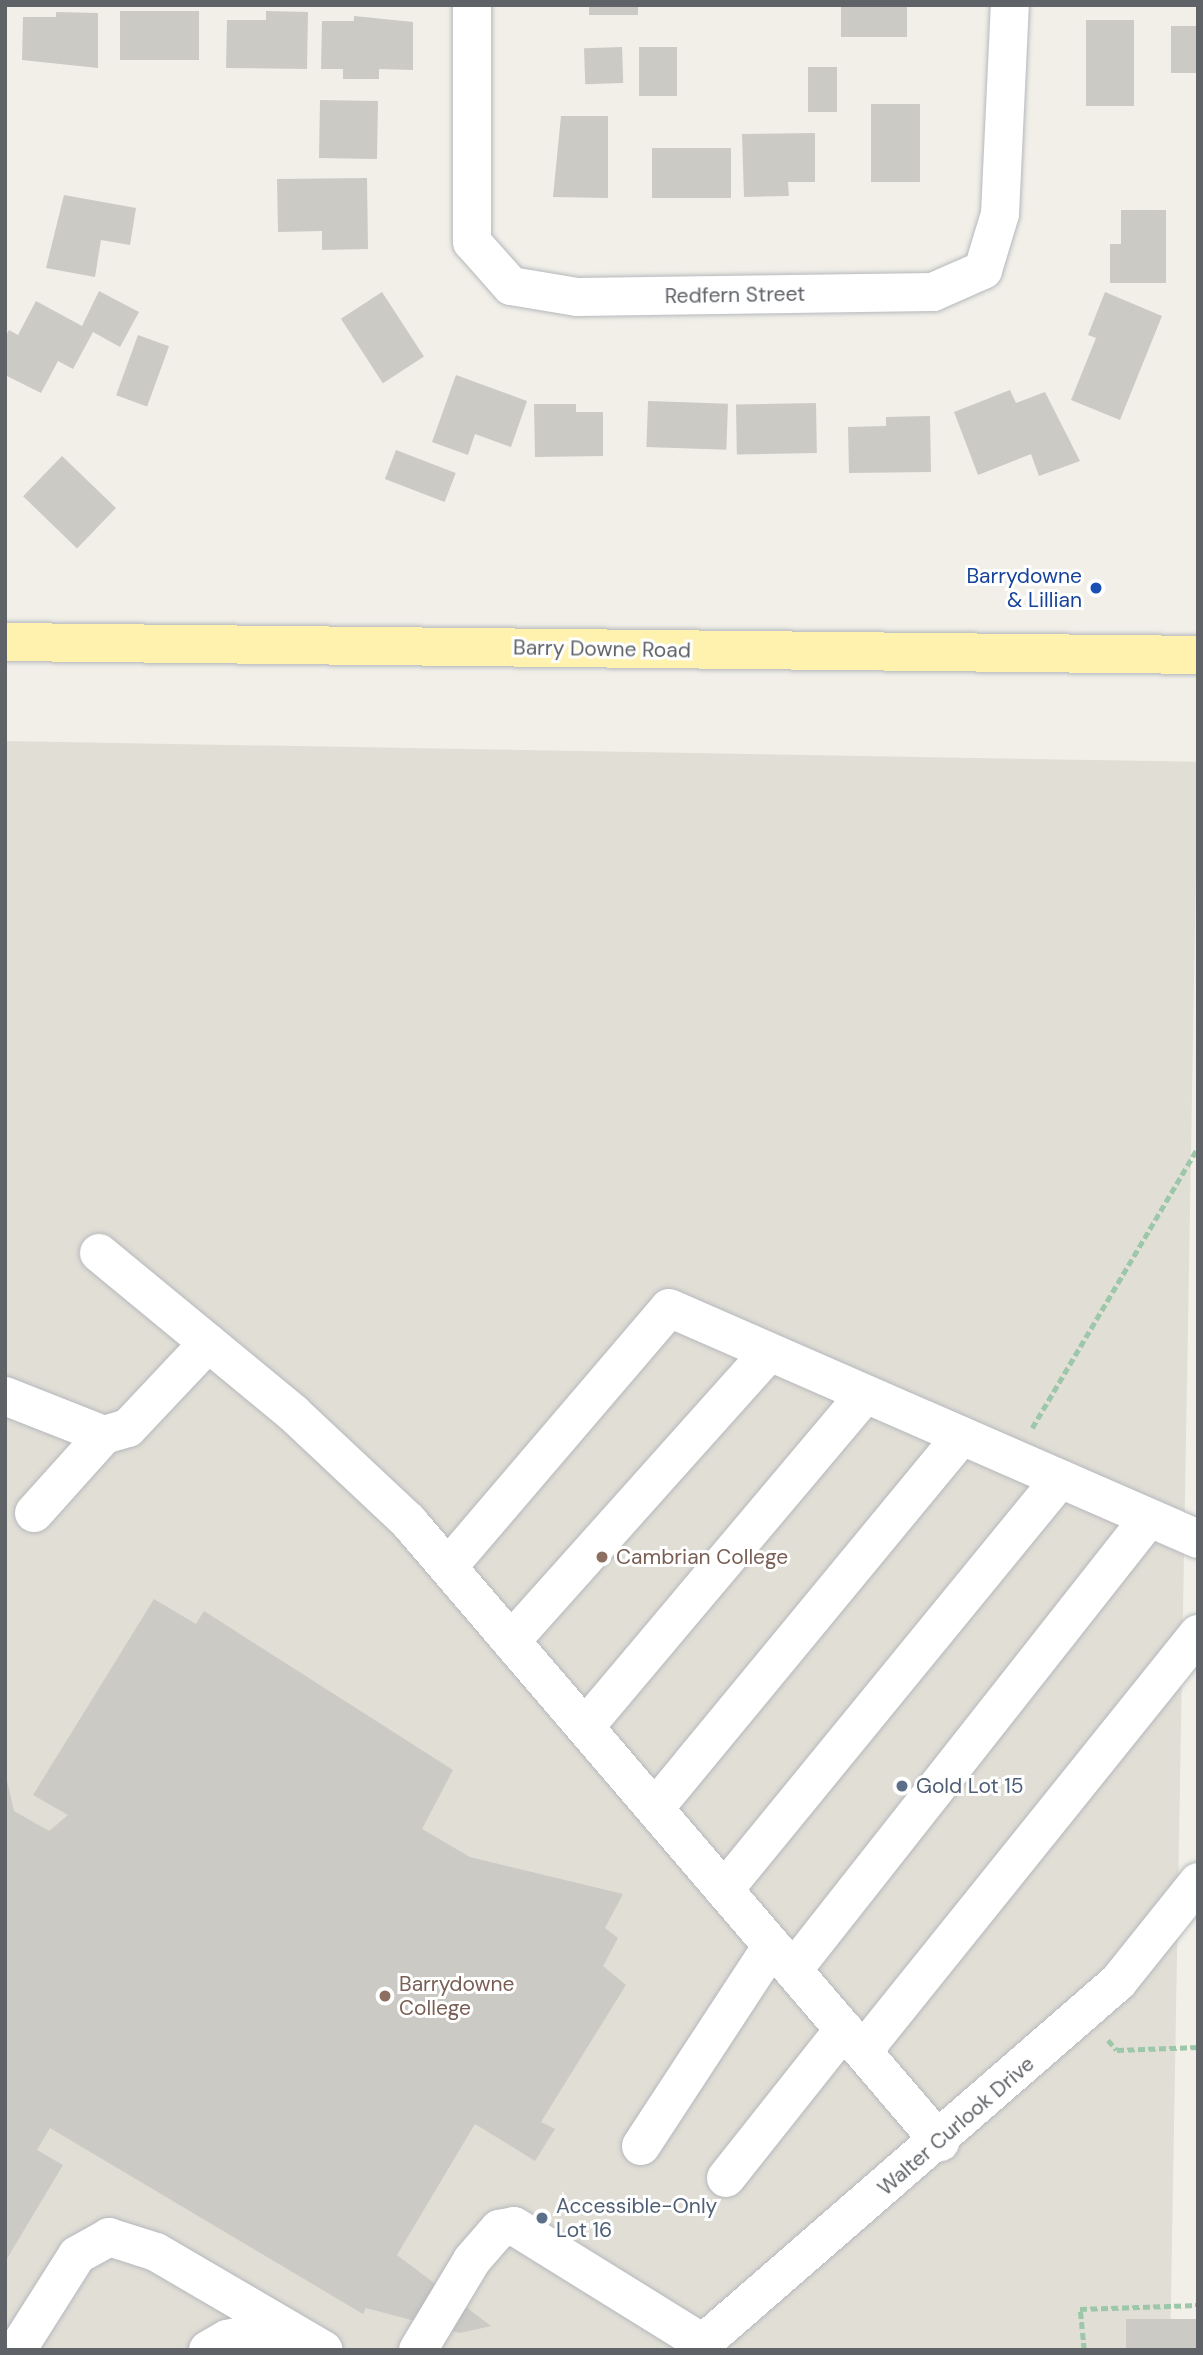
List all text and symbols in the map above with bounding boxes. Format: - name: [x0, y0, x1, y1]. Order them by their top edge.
- street label: Redfern Street: [665, 281, 805, 309]
- place label: Barrydowne & Lillian: [966, 563, 1082, 613]
- marker: Barrydowne & Lillian: [1088, 580, 1104, 596]
- street label: Barry Downe Road: [513, 635, 691, 663]
- place label: Cambrian College: [616, 1544, 788, 1570]
- marker: Cambrian College: [594, 1549, 610, 1565]
- place label: Gold Lot 15: [916, 1773, 1024, 1799]
- marker: Gold Lot 15: [894, 1778, 910, 1794]
- place label: Barrydowne College: [399, 1971, 515, 2021]
- marker: Barrydowne College: [377, 1988, 393, 2004]
- street label: Walter Curlook Drive: [873, 2051, 1039, 2201]
- place label: Accessible-Only Lot 16: [556, 2193, 717, 2243]
- marker: Accessible-Only Lot 16: [534, 2210, 550, 2226]

